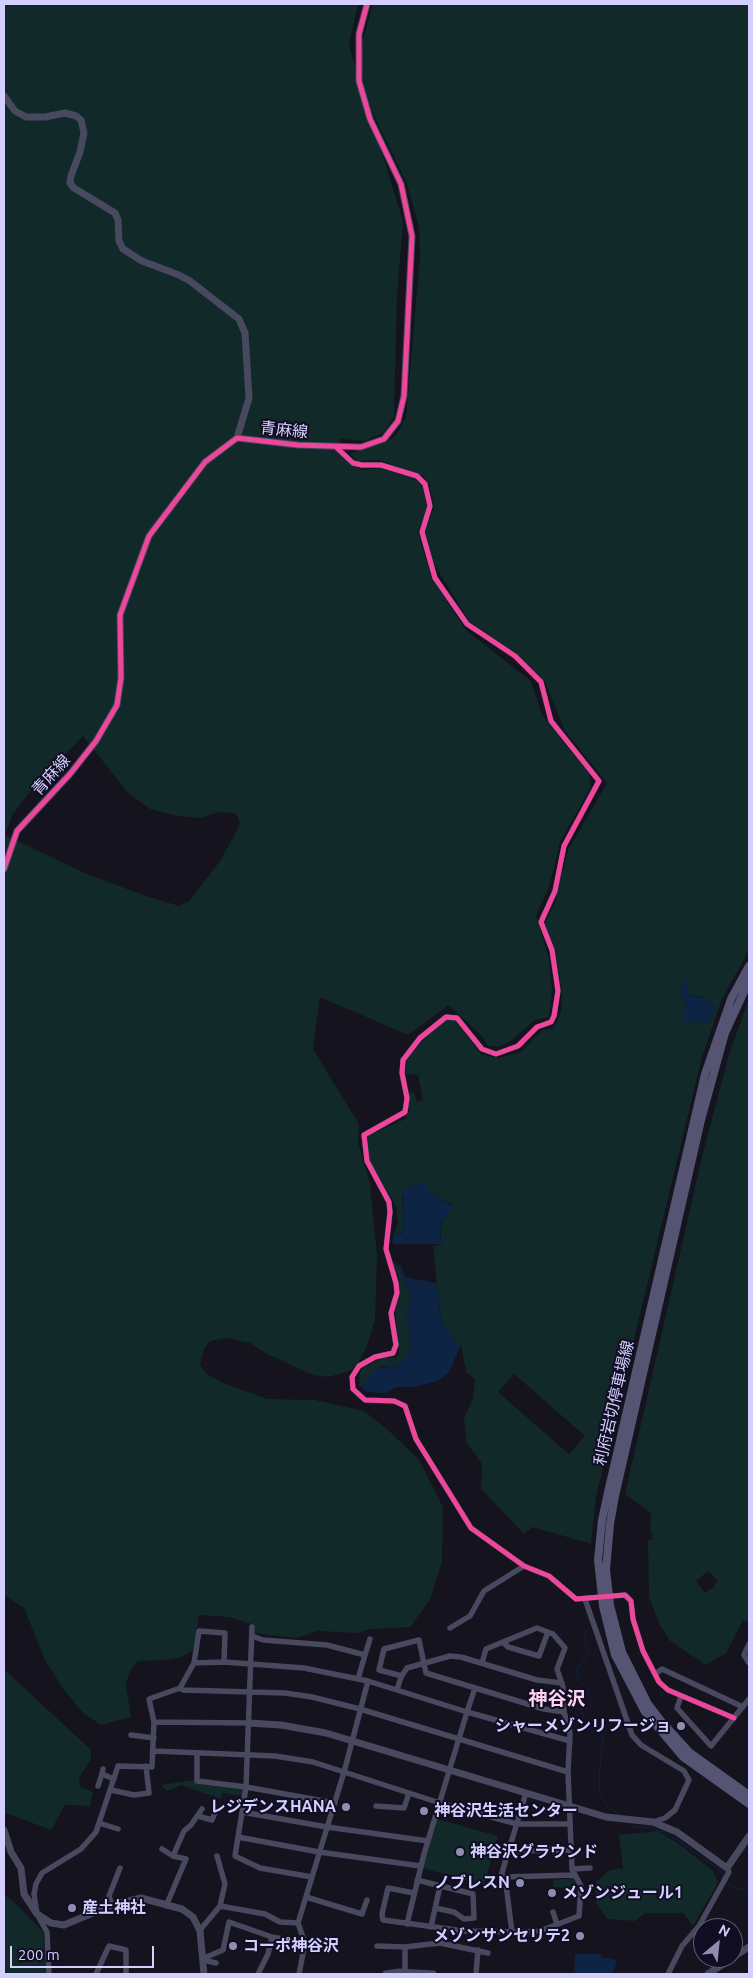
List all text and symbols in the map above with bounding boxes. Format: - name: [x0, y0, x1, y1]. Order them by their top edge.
- street label: 青麻線: [259, 418, 309, 442]
- street label: 青麻線: [28, 751, 74, 799]
- street label: 利府岩切停車場線: [590, 1338, 638, 1468]
- district label: 神谷沢: [529, 1688, 585, 1710]
- place label: シャーメゾンリフージョ: [495, 1716, 671, 1736]
- marker: シャーメゾンリフージョ: [675, 1720, 687, 1732]
- place label: レジデンスHANA: [210, 1797, 336, 1817]
- marker: レジデンスHANA: [340, 1801, 352, 1813]
- place label: 神谷沢生活センター: [434, 1801, 578, 1821]
- marker: 神谷沢生活センター: [418, 1805, 430, 1817]
- place label: 神谷沢グラウンド: [470, 1842, 598, 1862]
- marker: 神谷沢グラウンド: [454, 1846, 466, 1858]
- place label: ノブレスN: [434, 1873, 510, 1893]
- marker: ノブレスN: [514, 1877, 526, 1889]
- place label: メゾンジュール1: [562, 1883, 683, 1903]
- marker: メゾンジュール1: [546, 1887, 558, 1899]
- place label: 産土神社: [82, 1898, 146, 1918]
- marker: 産土神社: [66, 1902, 78, 1914]
- north arrow: [693, 1918, 743, 1968]
- text: N: [716, 1921, 733, 1940]
- place label: メゾンサンセリテ2: [433, 1926, 570, 1946]
- marker: メゾンサンセリテ2: [574, 1930, 586, 1942]
- scale bar: [12, 1936, 156, 1968]
- place label: コーポ神谷沢: [243, 1936, 339, 1956]
- marker: コーポ神谷沢: [227, 1940, 239, 1952]
- text: 200 m: [18, 1946, 60, 1963]

